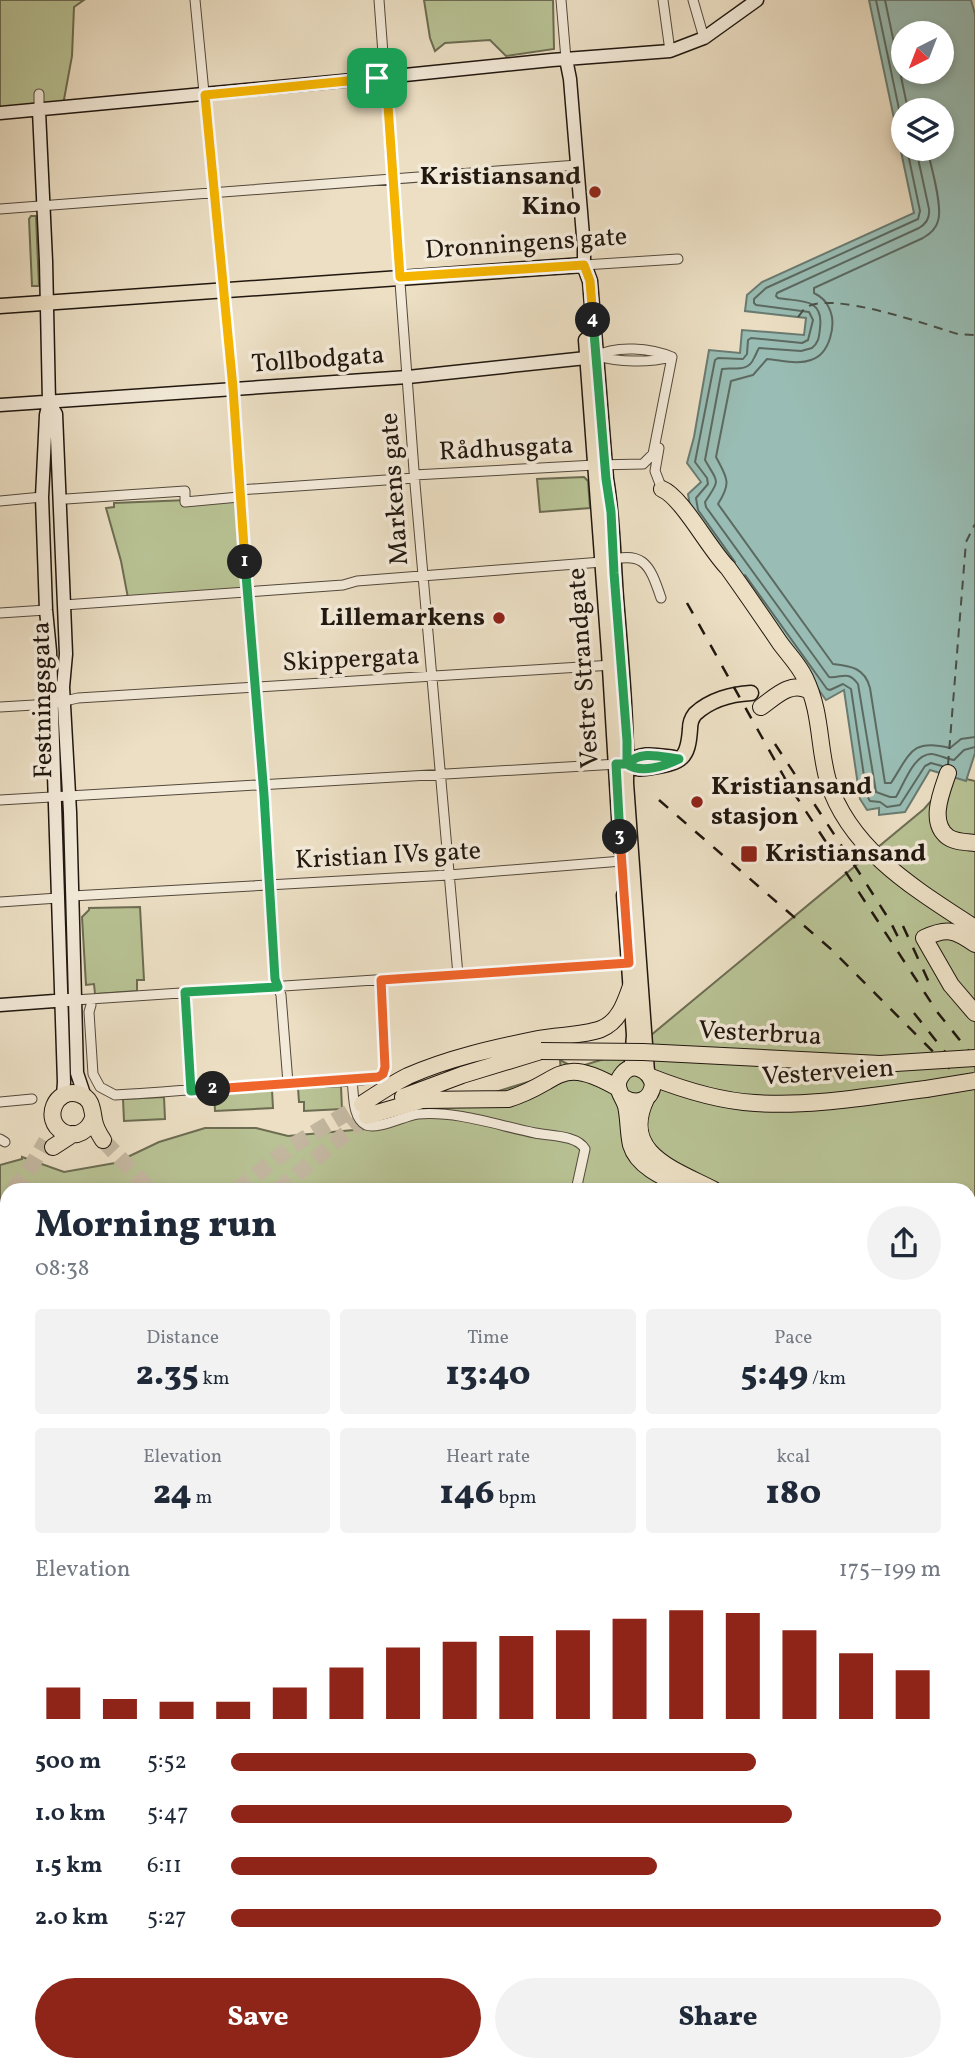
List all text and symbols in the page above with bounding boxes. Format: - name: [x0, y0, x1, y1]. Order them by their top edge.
- north arrow: [891, 21, 954, 84]
- map controls: [891, 21, 954, 161]
- pin: [347, 48, 407, 108]
- icon: arrive: [358, 59, 396, 97]
- button: layers: [891, 98, 954, 161]
- place label: Kristiansand Kino: [420, 159, 581, 225]
- marker: Kristiansand Kino: [587, 184, 603, 200]
- street label: Dronningens gate: [424, 219, 628, 269]
- pin: 4: [576, 302, 610, 338]
- text: 4: [587, 306, 598, 332]
- street label: Tollbodgata: [250, 337, 386, 383]
- street label: Markens gate: [372, 411, 418, 567]
- street label: Rådhusgata: [438, 428, 574, 470]
- pin: 1: [228, 544, 262, 580]
- text: 1: [241, 548, 248, 574]
- street label: Vestre Strandgate: [559, 567, 609, 769]
- place label: Lillemarkens: [320, 600, 485, 636]
- marker: Lillemarkens: [491, 610, 507, 626]
- street label: Festningsgata: [24, 621, 62, 779]
- street label: Skippergata: [282, 638, 420, 682]
- place label: Kristiansand stasjon: [711, 769, 872, 835]
- marker: Kristiansand stasjon: [689, 794, 705, 810]
- pin: 3: [602, 820, 638, 854]
- text: 3: [615, 823, 624, 849]
- street label: Kristian IVs gate: [294, 833, 482, 879]
- place label: Kristiansand: [765, 836, 926, 872]
- marker: Kristiansand: [739, 844, 759, 864]
- street label: Vesterbrua: [697, 1013, 823, 1055]
- street label: Vesterveien: [761, 1050, 895, 1096]
- pin: 2: [196, 1072, 230, 1106]
- text: 2: [208, 1075, 217, 1101]
- text: Morning run: [35, 1200, 277, 1253]
- button: share: [867, 1206, 941, 1280]
- text: 08:38: [35, 1253, 89, 1285]
- text: Distance: [146, 1325, 219, 1351]
- text: Time: [467, 1325, 509, 1351]
- text: Pace: [774, 1325, 812, 1351]
- text: 2.35: [136, 1351, 199, 1399]
- text: 13:40: [446, 1351, 530, 1399]
- text: 5:49: [741, 1351, 808, 1399]
- text: km: [199, 1366, 230, 1392]
- text: /km: [808, 1366, 846, 1392]
- text: Elevation: [143, 1444, 222, 1470]
- text: Heart rate: [446, 1444, 530, 1470]
- text: kcal: [776, 1444, 810, 1470]
- text: 24: [153, 1470, 192, 1518]
- text: 146: [439, 1470, 495, 1518]
- text: 180: [766, 1470, 821, 1518]
- text: m: [192, 1485, 212, 1511]
- text: bpm: [495, 1485, 537, 1511]
- text: Elevation: [35, 1554, 131, 1586]
- text: 175–199 m: [839, 1554, 941, 1586]
- text: 500 m: [35, 1746, 101, 1778]
- text: 5:52: [147, 1746, 187, 1778]
- text: 1.0 km: [35, 1798, 106, 1830]
- text: 5:47: [147, 1798, 188, 1830]
- text: 1.5 km: [35, 1850, 102, 1882]
- text: 6:11: [147, 1850, 182, 1882]
- text: 2.0 km: [35, 1902, 108, 1934]
- text: 5:27: [147, 1902, 186, 1934]
- button: Save: [35, 1978, 481, 2058]
- button: Share: [495, 1978, 941, 2058]

